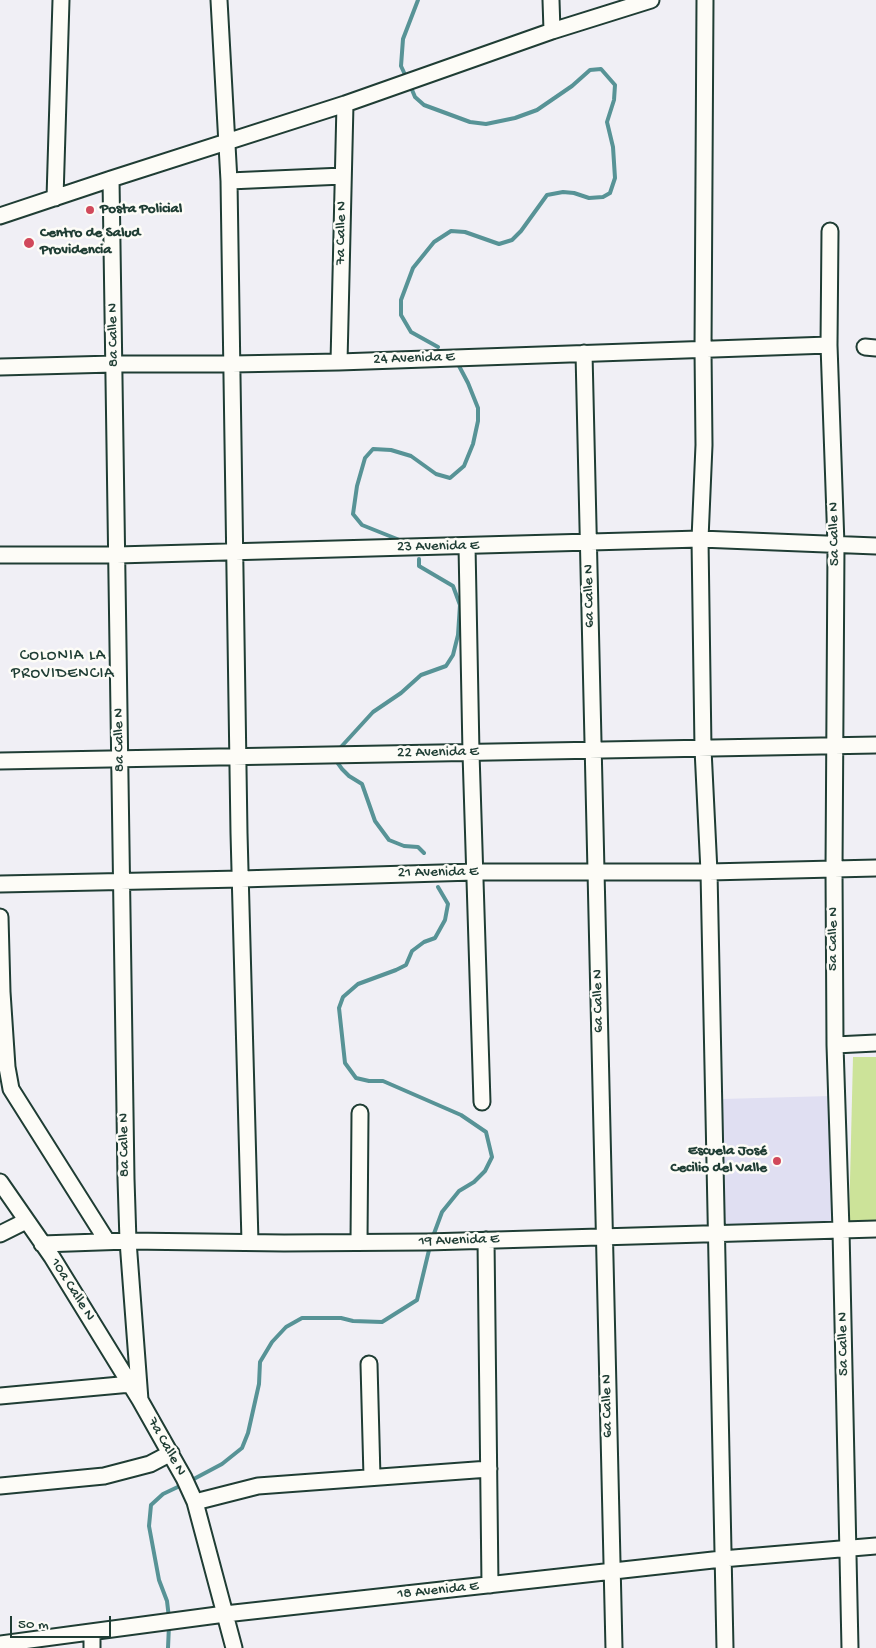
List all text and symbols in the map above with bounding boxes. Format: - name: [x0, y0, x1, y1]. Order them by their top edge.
- place label: Posta Policial: [100, 201, 182, 219]
- street label: 7a Calle N: [332, 201, 352, 265]
- marker: Posta Policial: [84, 204, 96, 216]
- place label: Centro de Salud Providencia: [40, 225, 140, 260]
- marker: Centro de Salud Providencia: [22, 236, 36, 250]
- street label: 8a Calle N: [104, 303, 124, 367]
- street label: 24 Avenida E: [373, 349, 455, 369]
- street label: 5a Calle N: [825, 502, 845, 566]
- street label: 23 Avenida E: [397, 537, 479, 557]
- street label: 6a Calle N: [580, 564, 600, 628]
- district label: COLONIA LA PROVIDENCIA: [10, 647, 116, 685]
- street label: 8a Calle N: [110, 708, 130, 772]
- street label: 22 Avenida E: [397, 743, 479, 763]
- street label: 21 Avenida E: [398, 863, 478, 883]
- street label: 5a Calle N: [825, 907, 843, 971]
- street label: 6a Calle N: [589, 969, 609, 1033]
- street label: 8a Calle N: [115, 1113, 135, 1177]
- place label: Escuela José Cecilio del Valle: [670, 1143, 767, 1178]
- marker: Escuela José Cecilio del Valle: [771, 1155, 783, 1167]
- street label: 19 Avenida E: [418, 1231, 500, 1251]
- street label: 10a Calle N: [46, 1255, 98, 1325]
- street label: 5a Calle N: [834, 1312, 854, 1376]
- street label: 6a Calle N: [598, 1374, 618, 1438]
- street label: 7a Calle N: [143, 1415, 189, 1479]
- street label: 18 Avenida E: [397, 1578, 479, 1604]
- scale bar: [12, 1606, 114, 1638]
- text: 50 m: [18, 1616, 49, 1634]

